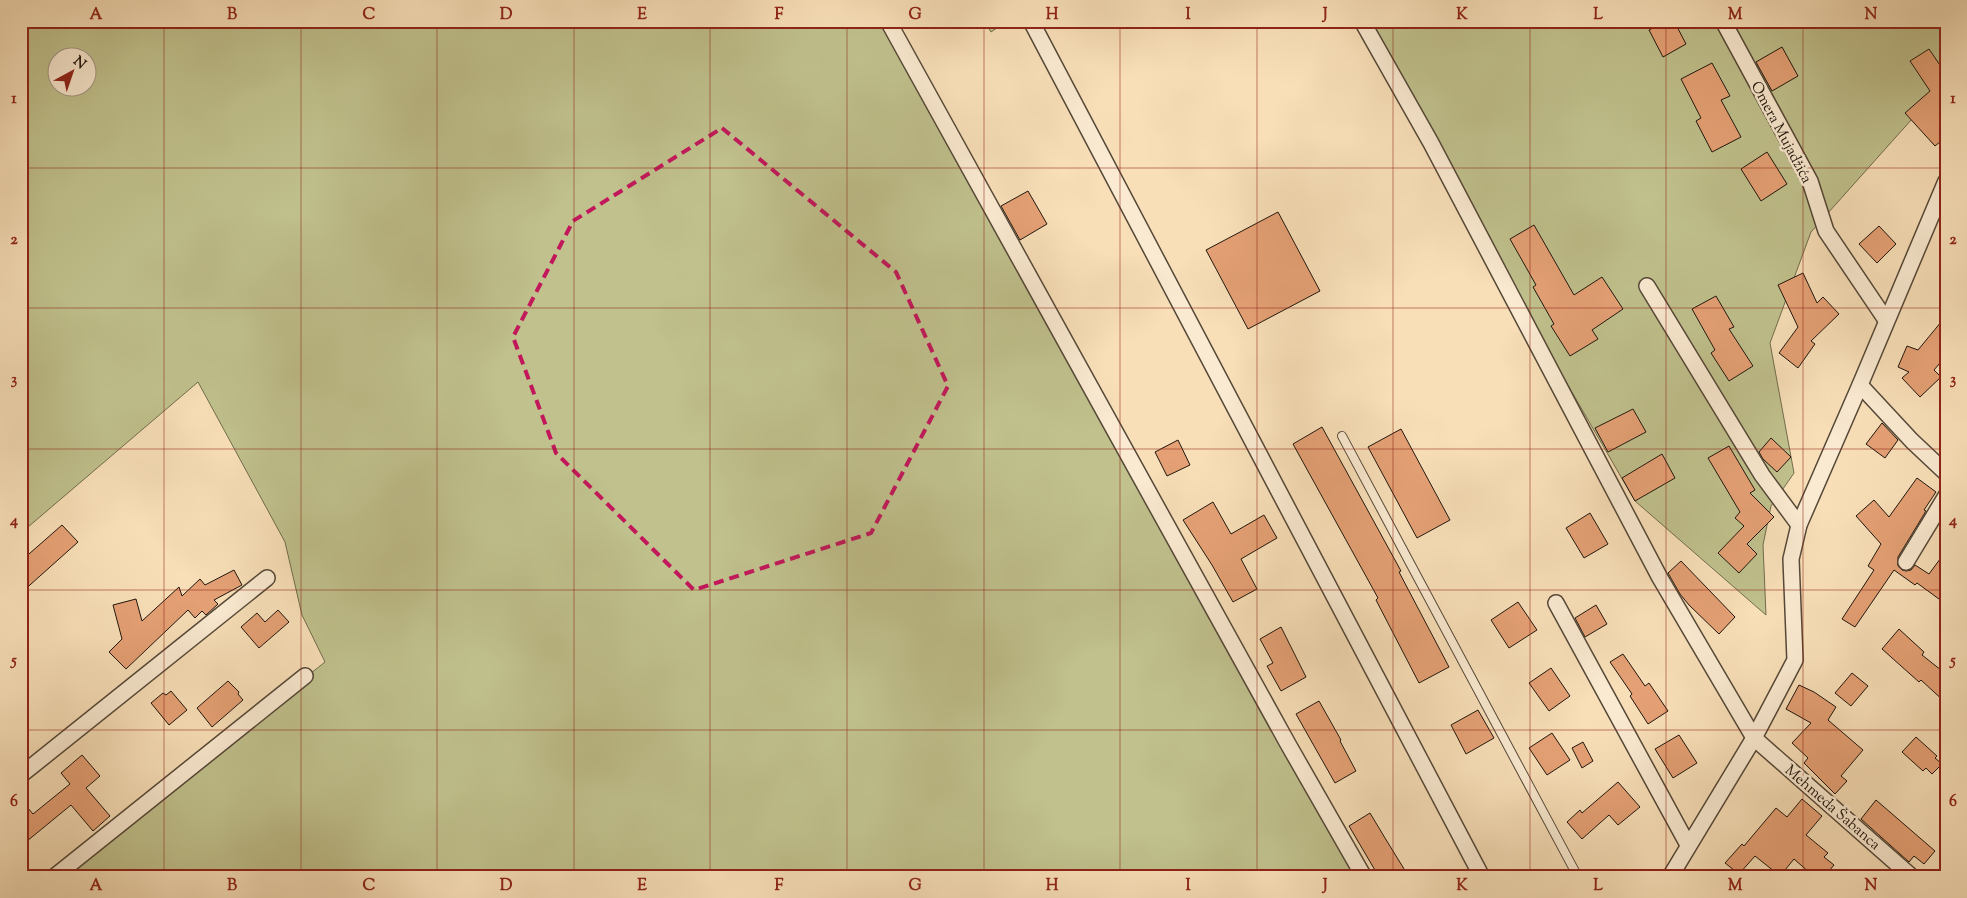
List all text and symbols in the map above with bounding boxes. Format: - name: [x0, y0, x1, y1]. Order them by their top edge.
- text: A: [90, 4, 103, 27]
- text: B: [227, 4, 237, 27]
- text: C: [363, 4, 376, 27]
- text: D: [500, 4, 513, 27]
- text: E: [637, 4, 647, 27]
- text: F: [775, 4, 784, 27]
- text: G: [908, 4, 922, 27]
- text: H: [1046, 4, 1059, 27]
- text: I: [1185, 4, 1191, 27]
- text: J: [1321, 4, 1328, 27]
- text: K: [1456, 4, 1468, 27]
- text: L: [1593, 4, 1603, 27]
- text: M: [1728, 4, 1743, 27]
- text: N: [1865, 4, 1878, 27]
- north arrow: [48, 48, 98, 98]
- text: N: [68, 52, 90, 75]
- street label: Omera Mujadžića: [1745, 78, 1816, 188]
- text: 1: [11, 88, 17, 111]
- text: 1: [1950, 88, 1956, 111]
- text: 2: [10, 229, 18, 252]
- text: 2: [1949, 229, 1957, 252]
- text: 3: [11, 369, 18, 392]
- text: 3: [1950, 369, 1957, 392]
- text: 4: [9, 510, 18, 533]
- text: 4: [1948, 510, 1957, 533]
- text: 5: [9, 650, 17, 673]
- text: 5: [1948, 650, 1956, 673]
- street label: Mehmeda Šabanca: [1780, 760, 1885, 856]
- text: 6: [10, 791, 18, 814]
- text: 6: [1949, 791, 1957, 814]
- text: A: [90, 875, 103, 898]
- text: B: [227, 875, 237, 898]
- text: C: [363, 875, 376, 898]
- text: D: [500, 875, 513, 898]
- text: E: [637, 875, 647, 898]
- text: F: [775, 875, 784, 898]
- text: G: [908, 875, 922, 898]
- text: H: [1046, 875, 1059, 898]
- text: I: [1185, 875, 1191, 898]
- text: J: [1321, 875, 1328, 898]
- text: K: [1456, 875, 1468, 898]
- text: L: [1593, 875, 1603, 898]
- text: M: [1728, 875, 1743, 898]
- text: N: [1865, 875, 1878, 898]

